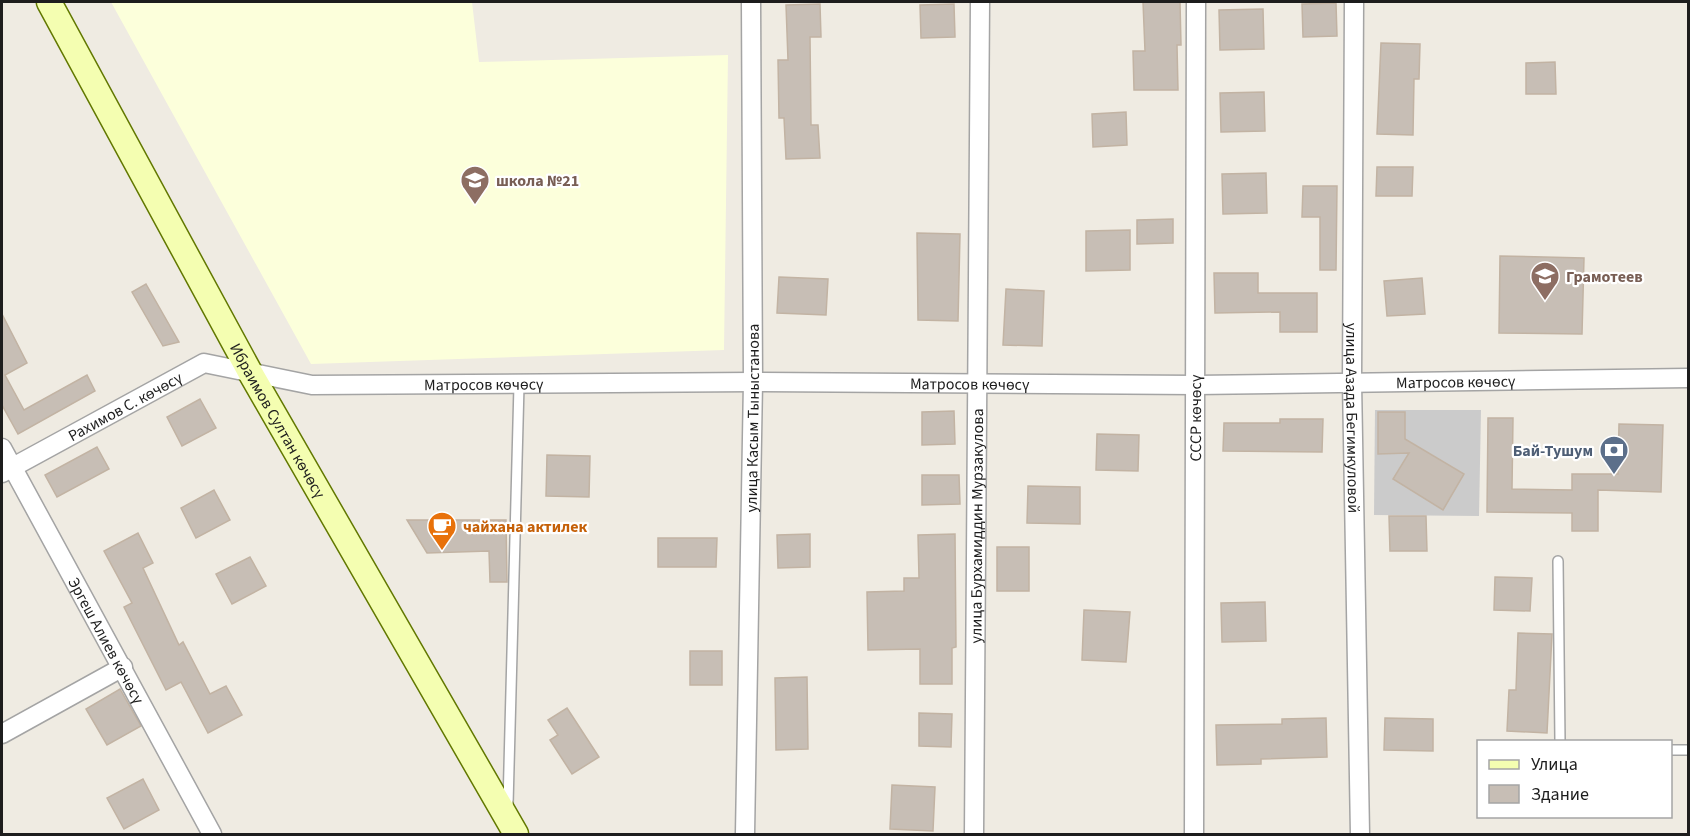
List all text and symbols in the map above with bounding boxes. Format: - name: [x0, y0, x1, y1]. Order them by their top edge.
- school or university icon: школа №21: [459, 164, 491, 206]
- place label: школа №21: [496, 170, 579, 192]
- school or university icon: Грамотеев: [1529, 260, 1561, 302]
- place label: Грамотеев: [1566, 266, 1643, 288]
- street label: улица Азада Бегимкуловой: [1340, 323, 1364, 513]
- street label: улица Касым Тыныстанова: [741, 324, 765, 513]
- street label: Ибраимов Султан көчөсү: [224, 339, 331, 503]
- street label: Рахимов С. көчөсү: [64, 367, 187, 447]
- street label: Матросов көчөсү: [1396, 370, 1516, 394]
- street label: Матросов көчөсү: [424, 373, 544, 396]
- street label: Матросов көчөсү: [910, 373, 1030, 396]
- street label: СССР көчөсү: [1185, 374, 1207, 461]
- street label: улица Бурхамиддин Мурзакулова: [965, 408, 989, 644]
- bank icon: Бай-Тушум: [1598, 434, 1630, 476]
- place label: Бай-Тушум: [1513, 440, 1593, 462]
- cafe icon: чайхана актилек: [426, 510, 458, 552]
- place label: чайхана актилек: [463, 516, 587, 538]
- street label: Эргеш Алиев көчөсү: [62, 574, 149, 709]
- legend: [1477, 740, 1672, 818]
- text: Улица: [1531, 752, 1578, 777]
- text: Здание: [1531, 782, 1589, 807]

